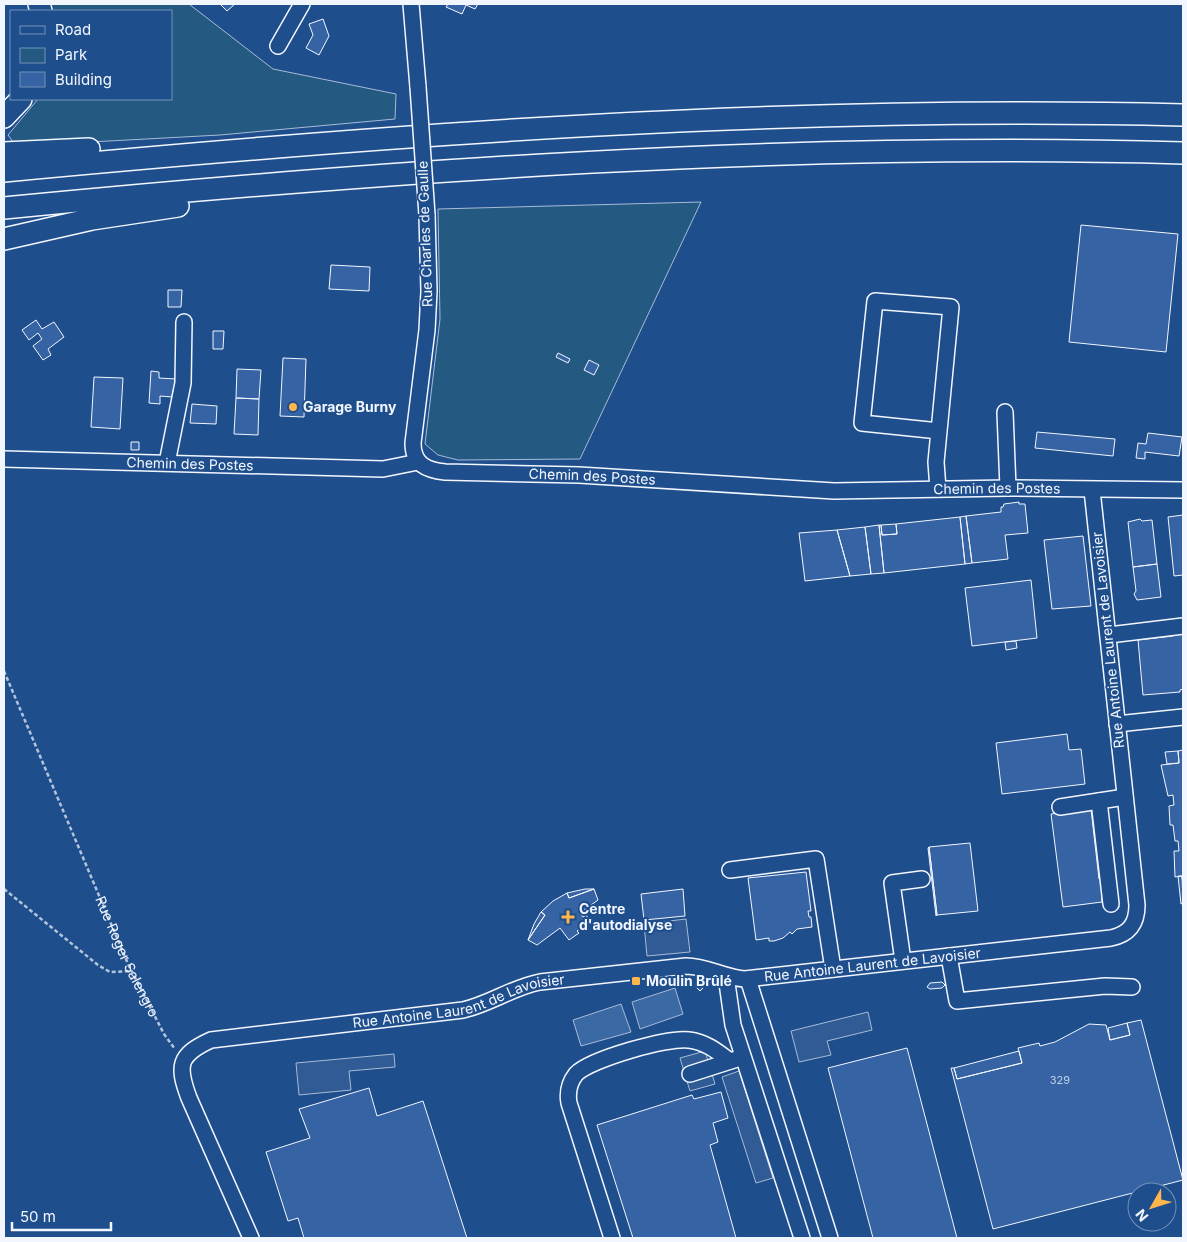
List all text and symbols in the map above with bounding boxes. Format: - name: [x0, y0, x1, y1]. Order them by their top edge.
- legend: [10, 10, 172, 100]
- text: Road: [55, 20, 91, 39]
- text: Park: [55, 45, 88, 64]
- text: Building: [55, 70, 112, 89]
- street label: Rue Charles de Gaulle: [413, 161, 436, 307]
- place label: Garage Burny: [303, 398, 397, 415]
- marker: Garage Burny: [287, 401, 299, 413]
- street label: Chemin des Postes: [126, 453, 254, 474]
- street label: Chemin des Postes: [528, 465, 656, 488]
- street label: Chemin des Postes: [933, 479, 1061, 497]
- street label: Rue Antoine Laurent de Lavoisier: [1088, 531, 1127, 749]
- street label: Rue Roger Salengro: [92, 893, 163, 1020]
- place label: Centre d'autodialyse: [579, 900, 672, 933]
- marker: Centre d'autodialyse: [561, 910, 575, 924]
- street label: Rue Antoine Laurent de Lavoisier: [763, 944, 982, 985]
- street label: Rue Antoine Laurent de Lavoisier: [352, 970, 565, 1031]
- place label: Moulin Brûlé: [646, 972, 732, 989]
- marker: Moulin Brûlé: [630, 975, 642, 987]
- house number: 329: [1050, 1073, 1070, 1087]
- north arrow: [1127, 1182, 1177, 1232]
- scale bar: [12, 1200, 111, 1232]
- text: N: [1132, 1206, 1151, 1225]
- text: 50 m: [20, 1207, 56, 1226]

